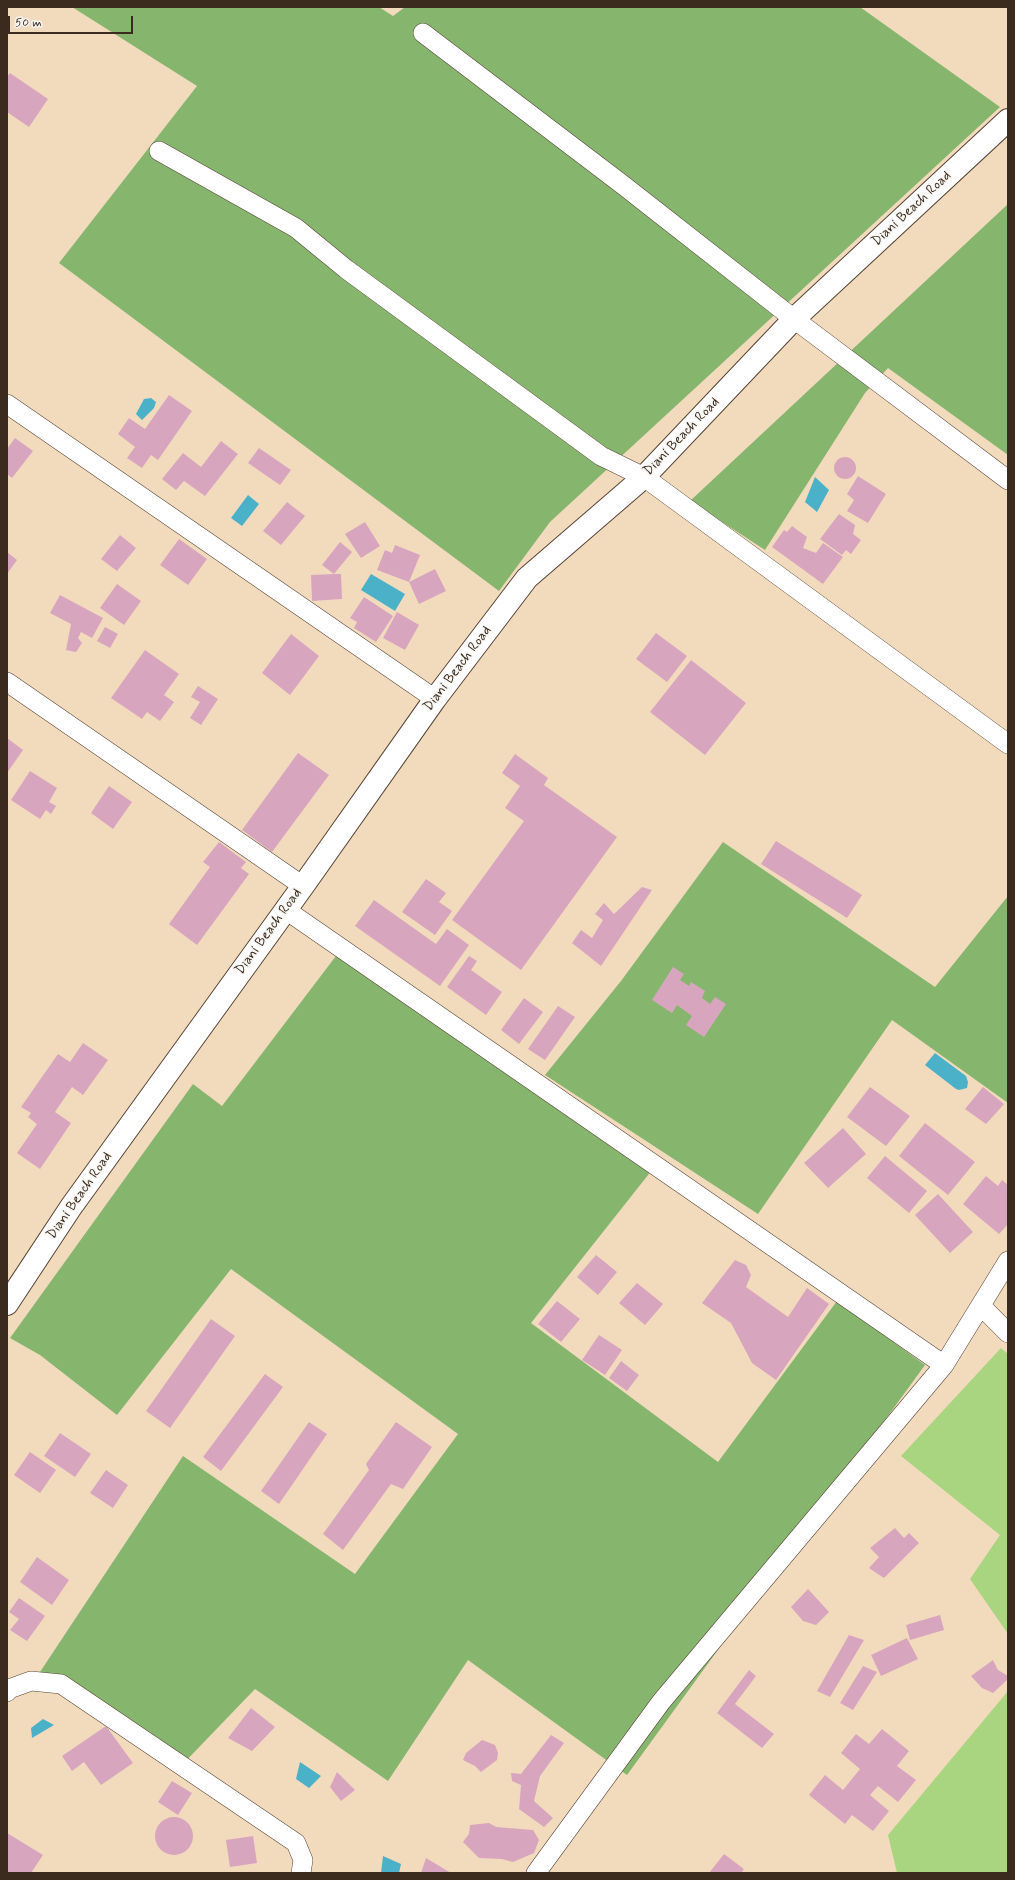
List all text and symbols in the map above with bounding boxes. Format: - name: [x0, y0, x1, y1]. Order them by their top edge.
- scale bar: [10, 8, 135, 34]
- text: 50 m: [15, 15, 42, 31]
- street label: Diani Beach Road: [869, 168, 955, 250]
- street label: Diani Beach Road: [640, 394, 724, 480]
- street label: Diani Beach Road: [420, 623, 496, 715]
- street label: Diani Beach Road: [232, 886, 306, 978]
- street label: Diani Beach Road: [44, 1149, 116, 1243]

